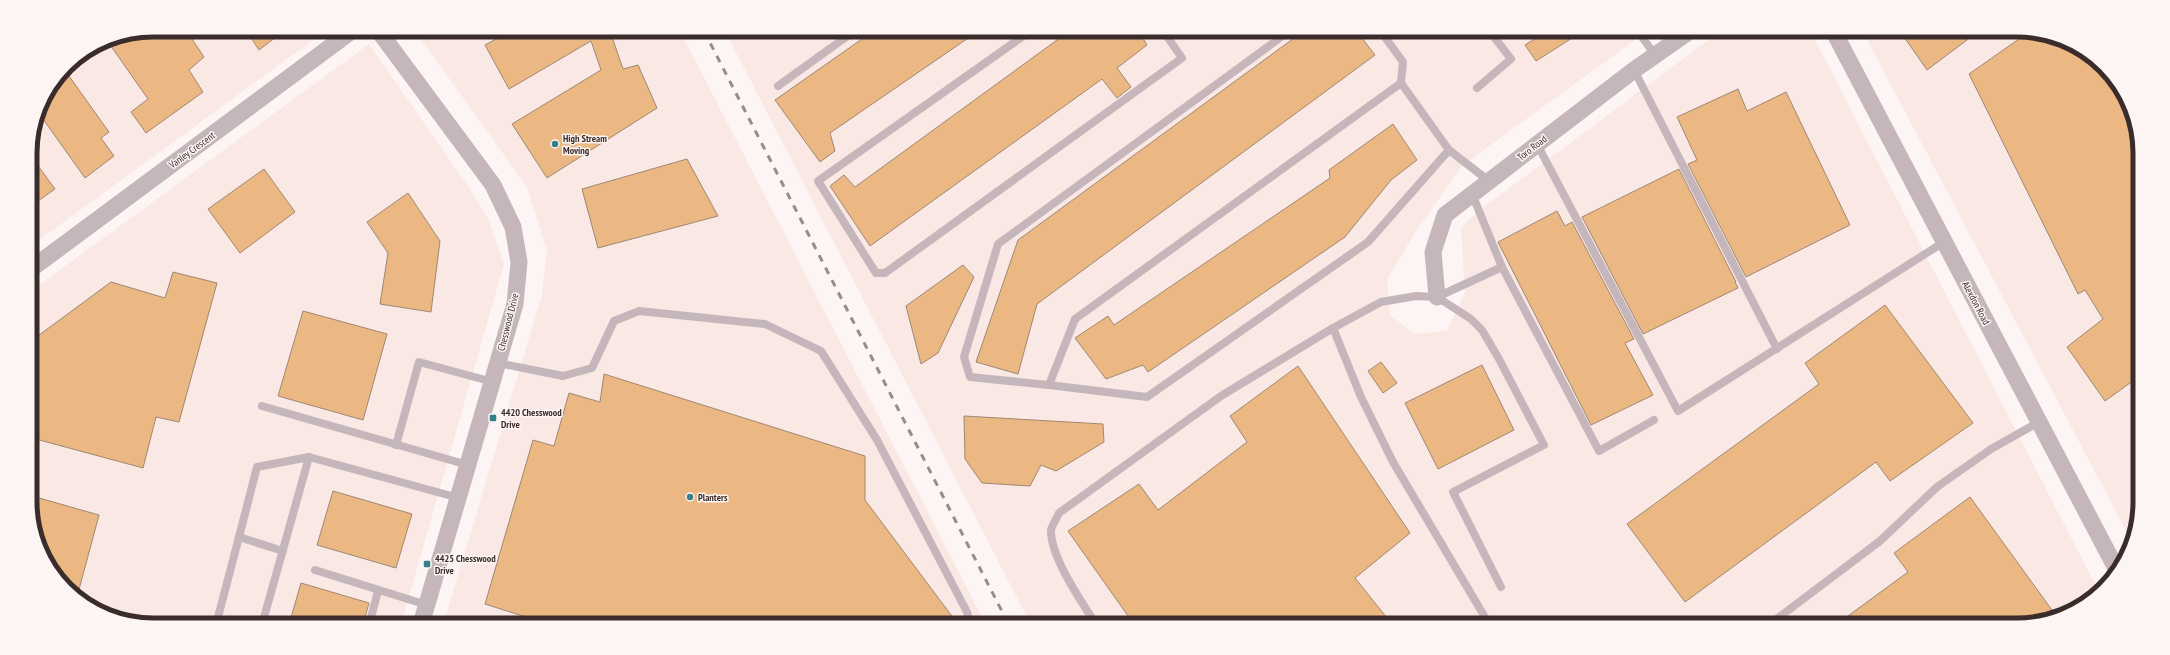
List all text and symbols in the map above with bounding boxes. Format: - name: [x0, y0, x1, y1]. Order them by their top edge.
- street label: Vanley Crescent: [166, 129, 218, 172]
- place label: High Stream Moving: [563, 132, 607, 157]
- street label: Toro Road: [1515, 132, 1549, 164]
- marker: High Stream Moving: [550, 139, 560, 149]
- street label: Alexdon Road: [1959, 279, 1993, 327]
- street label: Chesswood Drive: [495, 292, 521, 352]
- place label: 4420 Chesswood Drive: [501, 406, 562, 431]
- marker: 4420 Chesswood Drive: [488, 413, 498, 423]
- place label: Planters: [698, 491, 728, 504]
- marker: Planters: [685, 492, 695, 502]
- place label: 4425 Chesswood Drive: [435, 552, 496, 577]
- marker: 4425 Chesswood Drive: [422, 559, 432, 569]

